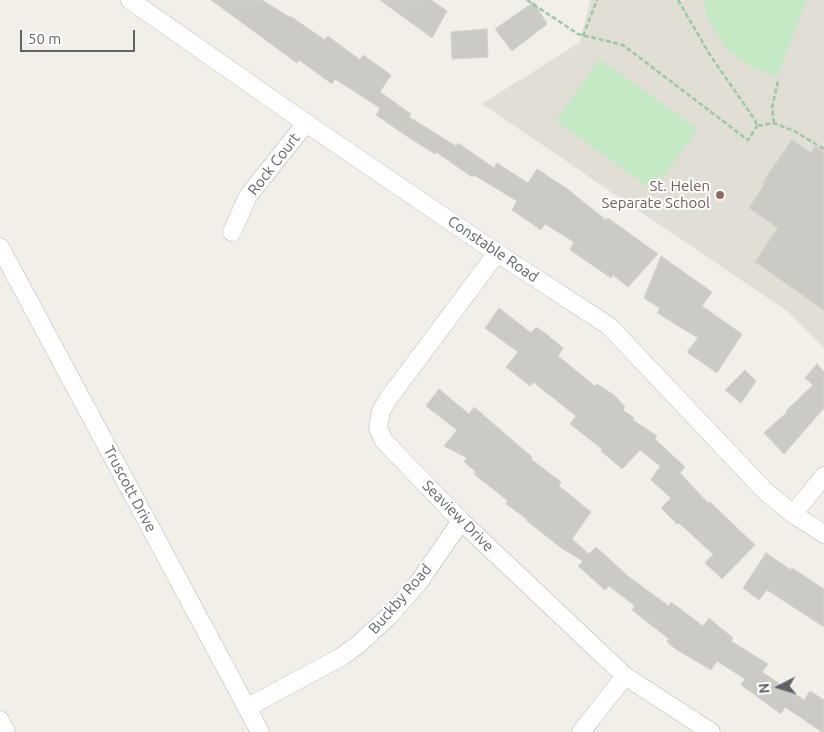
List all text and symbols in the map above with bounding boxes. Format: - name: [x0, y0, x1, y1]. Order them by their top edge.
- scale bar: [22, 20, 138, 52]
- text: 50 m: [28, 30, 61, 47]
- street label: Rock Court: [244, 129, 304, 199]
- place label: St. Helen Separate School: [602, 177, 710, 212]
- marker: St. Helen Separate School: [714, 189, 726, 201]
- street label: Constable Road: [444, 212, 542, 286]
- street label: Truscott Drive: [100, 443, 160, 535]
- street label: Seaview Drive: [419, 477, 497, 555]
- street label: Buckby Road: [365, 560, 435, 638]
- north arrow: [754, 662, 804, 712]
- text: N: [756, 682, 772, 694]

